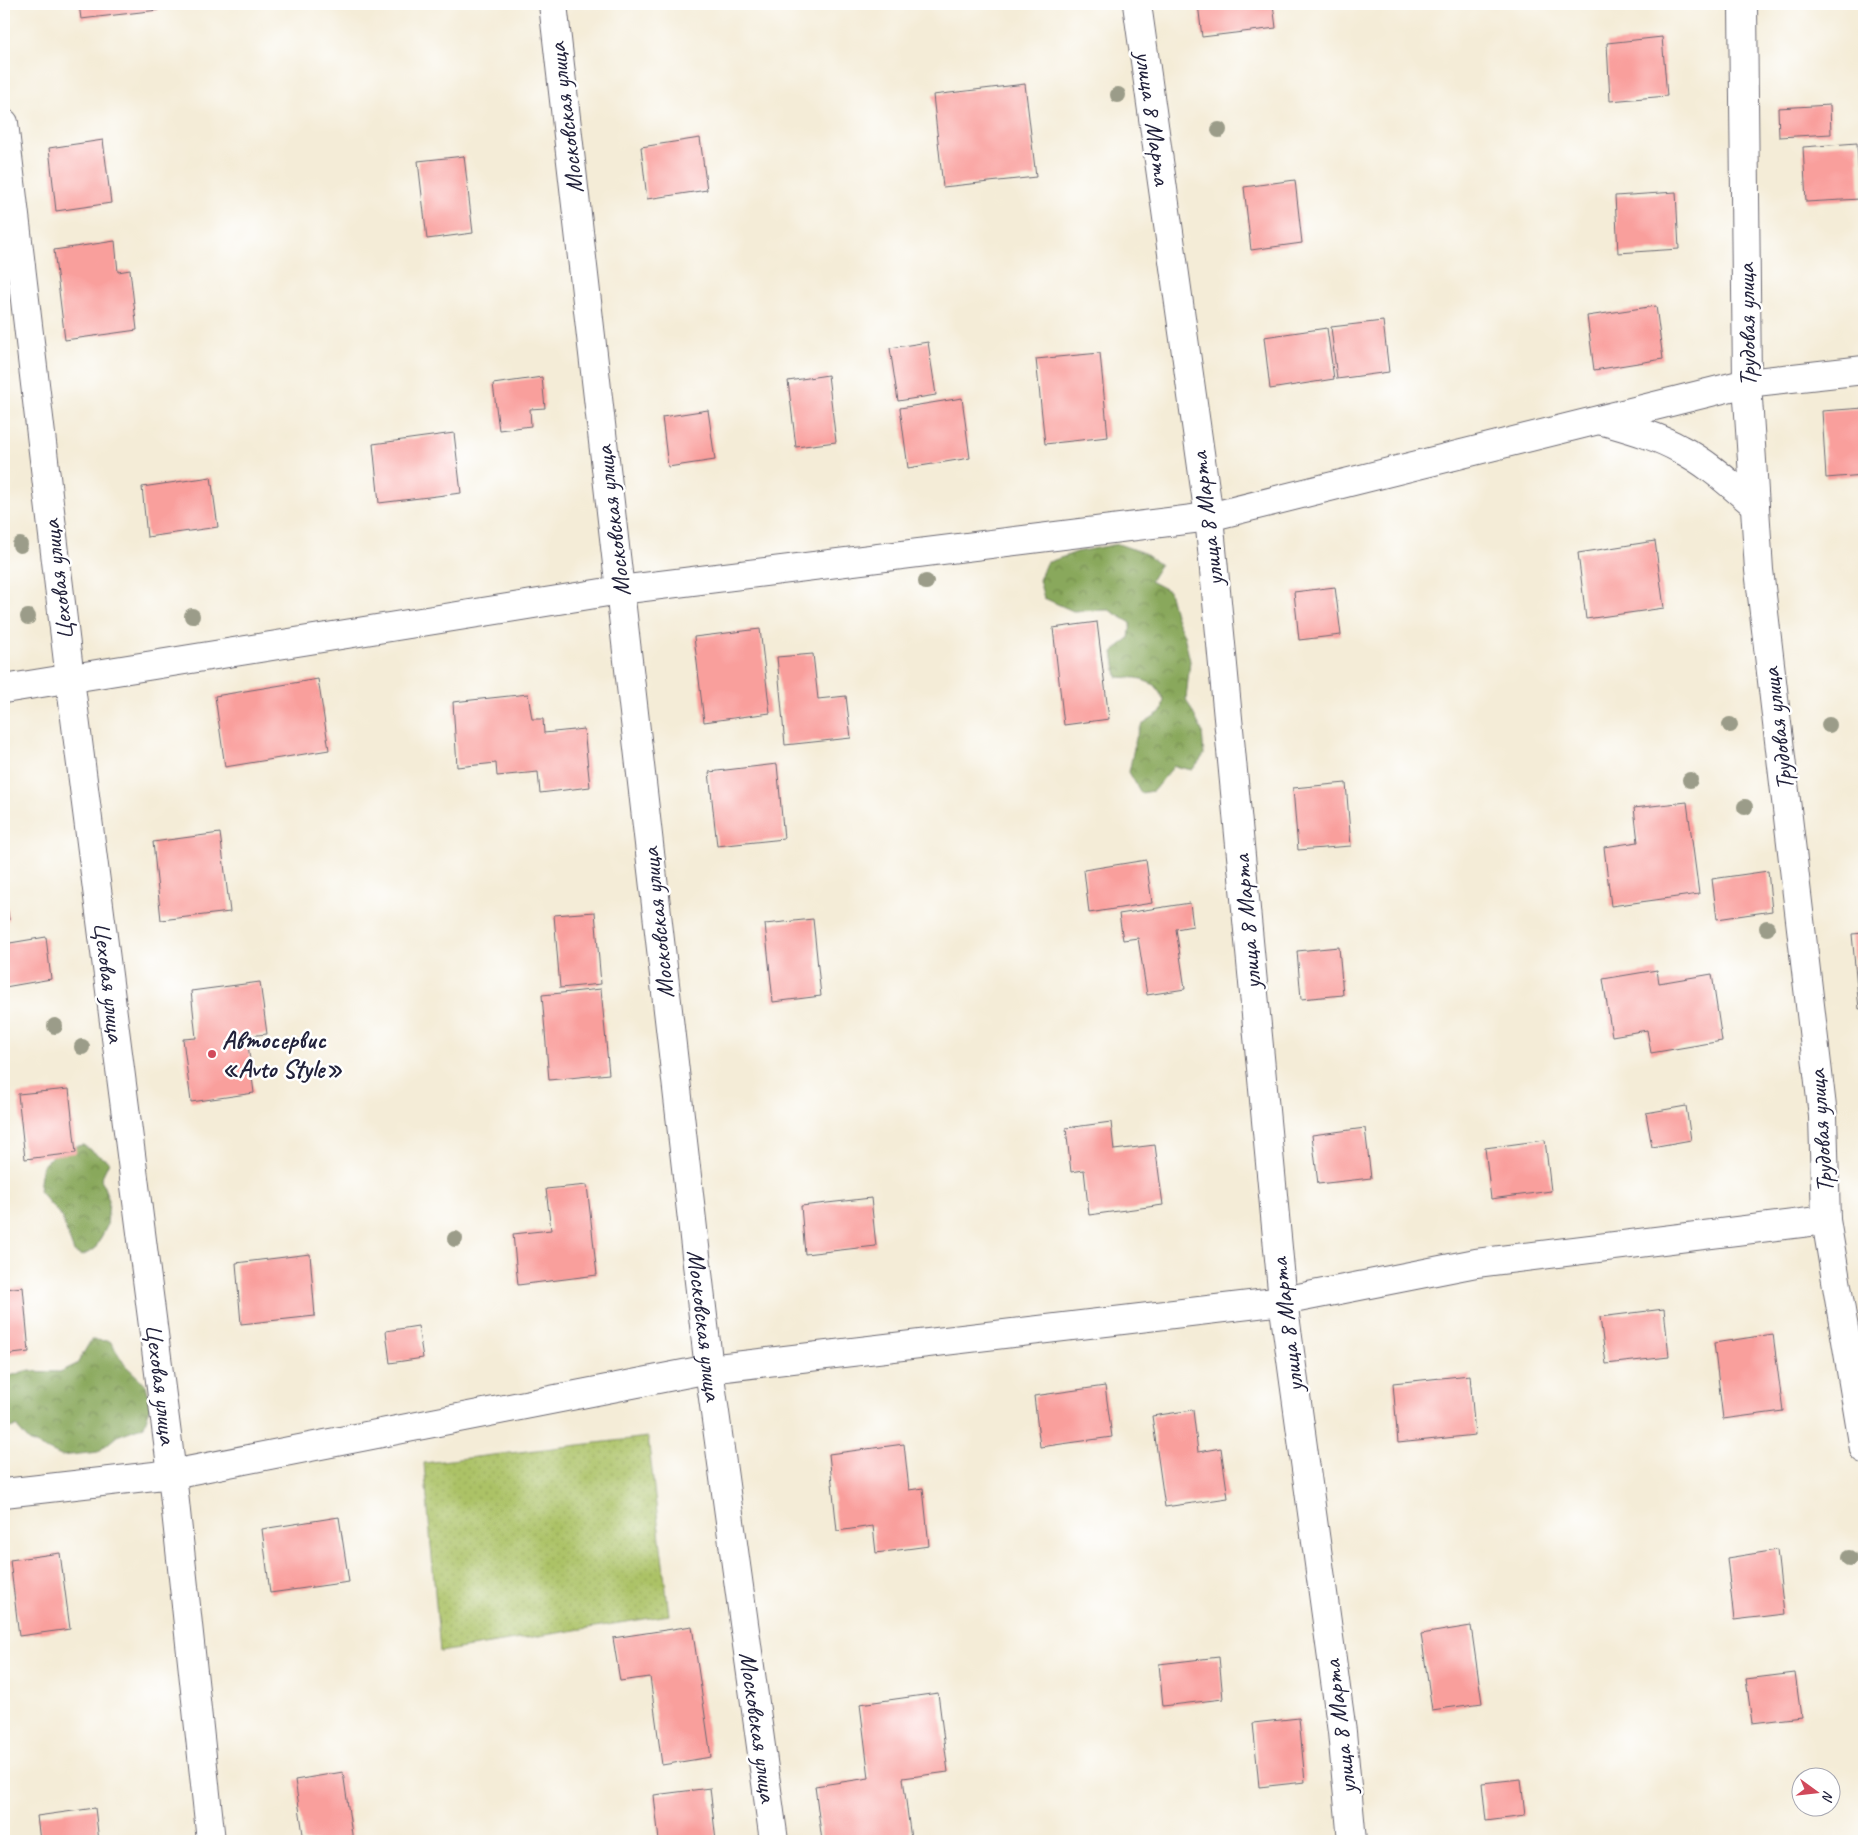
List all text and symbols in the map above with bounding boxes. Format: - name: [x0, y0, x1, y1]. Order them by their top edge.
- street label: Московская улица: [541, 39, 591, 195]
- street label: улица 8 Марта: [1127, 47, 1179, 189]
- street label: Трудовая улица: [1730, 261, 1764, 387]
- street label: Московская улица: [588, 442, 638, 598]
- street label: улица 8 Марта: [1183, 448, 1231, 590]
- street label: Цеховая улица: [34, 516, 81, 642]
- street label: Трудовая улица: [1754, 664, 1801, 792]
- street label: Московская улица: [634, 844, 682, 1000]
- street label: улица 8 Марта: [1225, 851, 1269, 993]
- street label: Цеховая улица: [86, 920, 133, 1046]
- place label: Автосервис «Avto Style»: [222, 1024, 342, 1085]
- marker: Автосервис «Avto Style»: [206, 1048, 218, 1060]
- street label: Трудовая улица: [1801, 1066, 1841, 1194]
- street label: Московская улица: [680, 1248, 729, 1405]
- street label: улица 8 Марта: [1263, 1254, 1311, 1396]
- street label: Цеховая улица: [138, 1322, 185, 1448]
- street label: Московская улица: [732, 1650, 785, 1806]
- street label: улица 8 Марта: [1316, 1656, 1364, 1798]
- north arrow: [1790, 1768, 1840, 1818]
- text: N: [1818, 1789, 1837, 1804]

